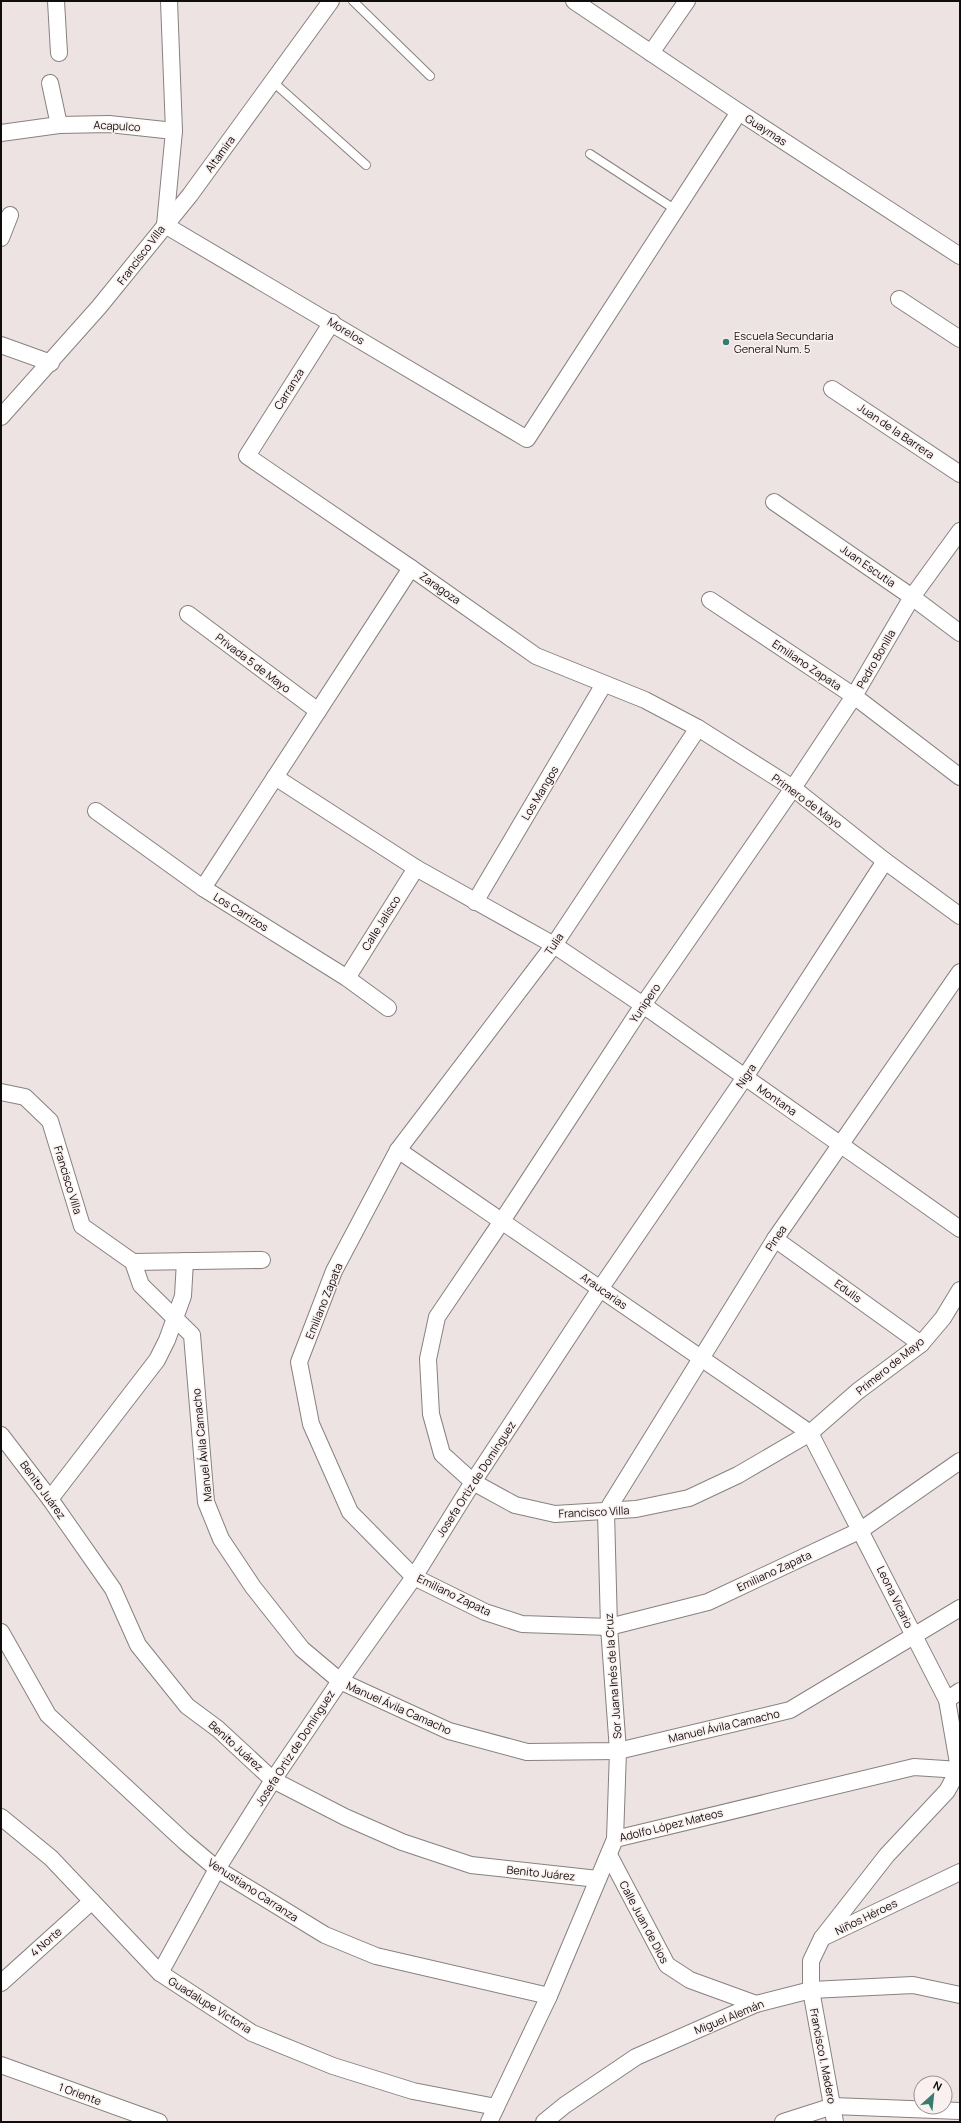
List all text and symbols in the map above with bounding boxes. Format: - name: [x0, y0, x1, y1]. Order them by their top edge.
- street label: Guaymas: [742, 110, 790, 149]
- street label: Acapulco: [93, 117, 141, 134]
- street label: Altamira: [201, 132, 238, 175]
- street label: Francisco Villa: [113, 222, 168, 288]
- street label: Morelos: [325, 314, 368, 348]
- place label: Escuela Secundaria General Num. 5: [734, 328, 834, 356]
- marker: Escuela Secundaria General Num. 5: [721, 337, 731, 347]
- street label: Carranza: [270, 365, 307, 412]
- street label: Juan de la Barrera: [855, 399, 938, 462]
- street label: Juan Escutia: [838, 541, 899, 590]
- street label: Zaragoza: [417, 568, 464, 607]
- street label: Pedro Bonilla: [853, 627, 898, 691]
- street label: Privada 5 de Mayo: [213, 629, 294, 696]
- street label: Emiliano Zapata: [770, 636, 845, 693]
- street label: Los Mangos: [518, 763, 562, 823]
- street label: Primero de Mayo: [769, 770, 846, 832]
- street label: Los Carrizos: [211, 889, 272, 935]
- street label: Calle Jalisco: [358, 892, 404, 953]
- street label: Tulia: [541, 930, 567, 958]
- street label: Yunipero: [626, 980, 664, 1025]
- street label: Nigra: [732, 1061, 759, 1091]
- street label: Montana: [754, 1080, 800, 1119]
- street label: Francisco Villa: [51, 1144, 86, 1216]
- street label: Pinea: [761, 1222, 790, 1254]
- street label: Emiliano Zapata: [301, 1261, 346, 1341]
- street label: Araucarias: [578, 1269, 631, 1312]
- street label: Edulis: [832, 1276, 865, 1306]
- street label: Primero de Mayo: [852, 1333, 927, 1398]
- street label: Manuel Ávila Camacho: [188, 1387, 215, 1502]
- street label: Josefa Ortiz de Domínguez: [432, 1418, 519, 1540]
- street label: Benito Juárez: [17, 1457, 70, 1522]
- street label: Francisco Villa: [558, 1502, 630, 1521]
- street label: Emiliano Zapata: [734, 1547, 813, 1594]
- street label: Leona Vicario: [874, 1563, 917, 1631]
- street label: Emiliano Zapata: [415, 1570, 494, 1619]
- street label: Sor Juana Inés de la Cruz: [601, 1613, 624, 1739]
- street label: Manuel Ávila Camacho: [344, 1678, 455, 1738]
- street label: Josefa Ortiz de Domínguez: [251, 1687, 338, 1809]
- street label: Manuel Ávila Camacho: [667, 1705, 781, 1746]
- street label: Benito Juárez: [206, 1717, 267, 1774]
- street label: Adolfo López Mateos: [618, 1804, 724, 1845]
- street label: Venustiano Carranza: [205, 1855, 302, 1925]
- street label: Benito Juárez: [506, 1861, 576, 1884]
- street label: Calle Juan de Dios: [616, 1878, 673, 1966]
- street label: Niños Héroes: [832, 1895, 900, 1938]
- street label: 4 Norte: [27, 1923, 65, 1960]
- street label: Guadalupe Victoria: [166, 1973, 255, 2036]
- street label: Miguel Alemán: [692, 1996, 766, 2037]
- street label: Francisco I. Madero: [807, 2007, 840, 2105]
- north arrow: [913, 2075, 953, 2115]
- text: N: [931, 2077, 945, 2094]
- street label: 1 Oriente: [57, 2079, 104, 2108]

